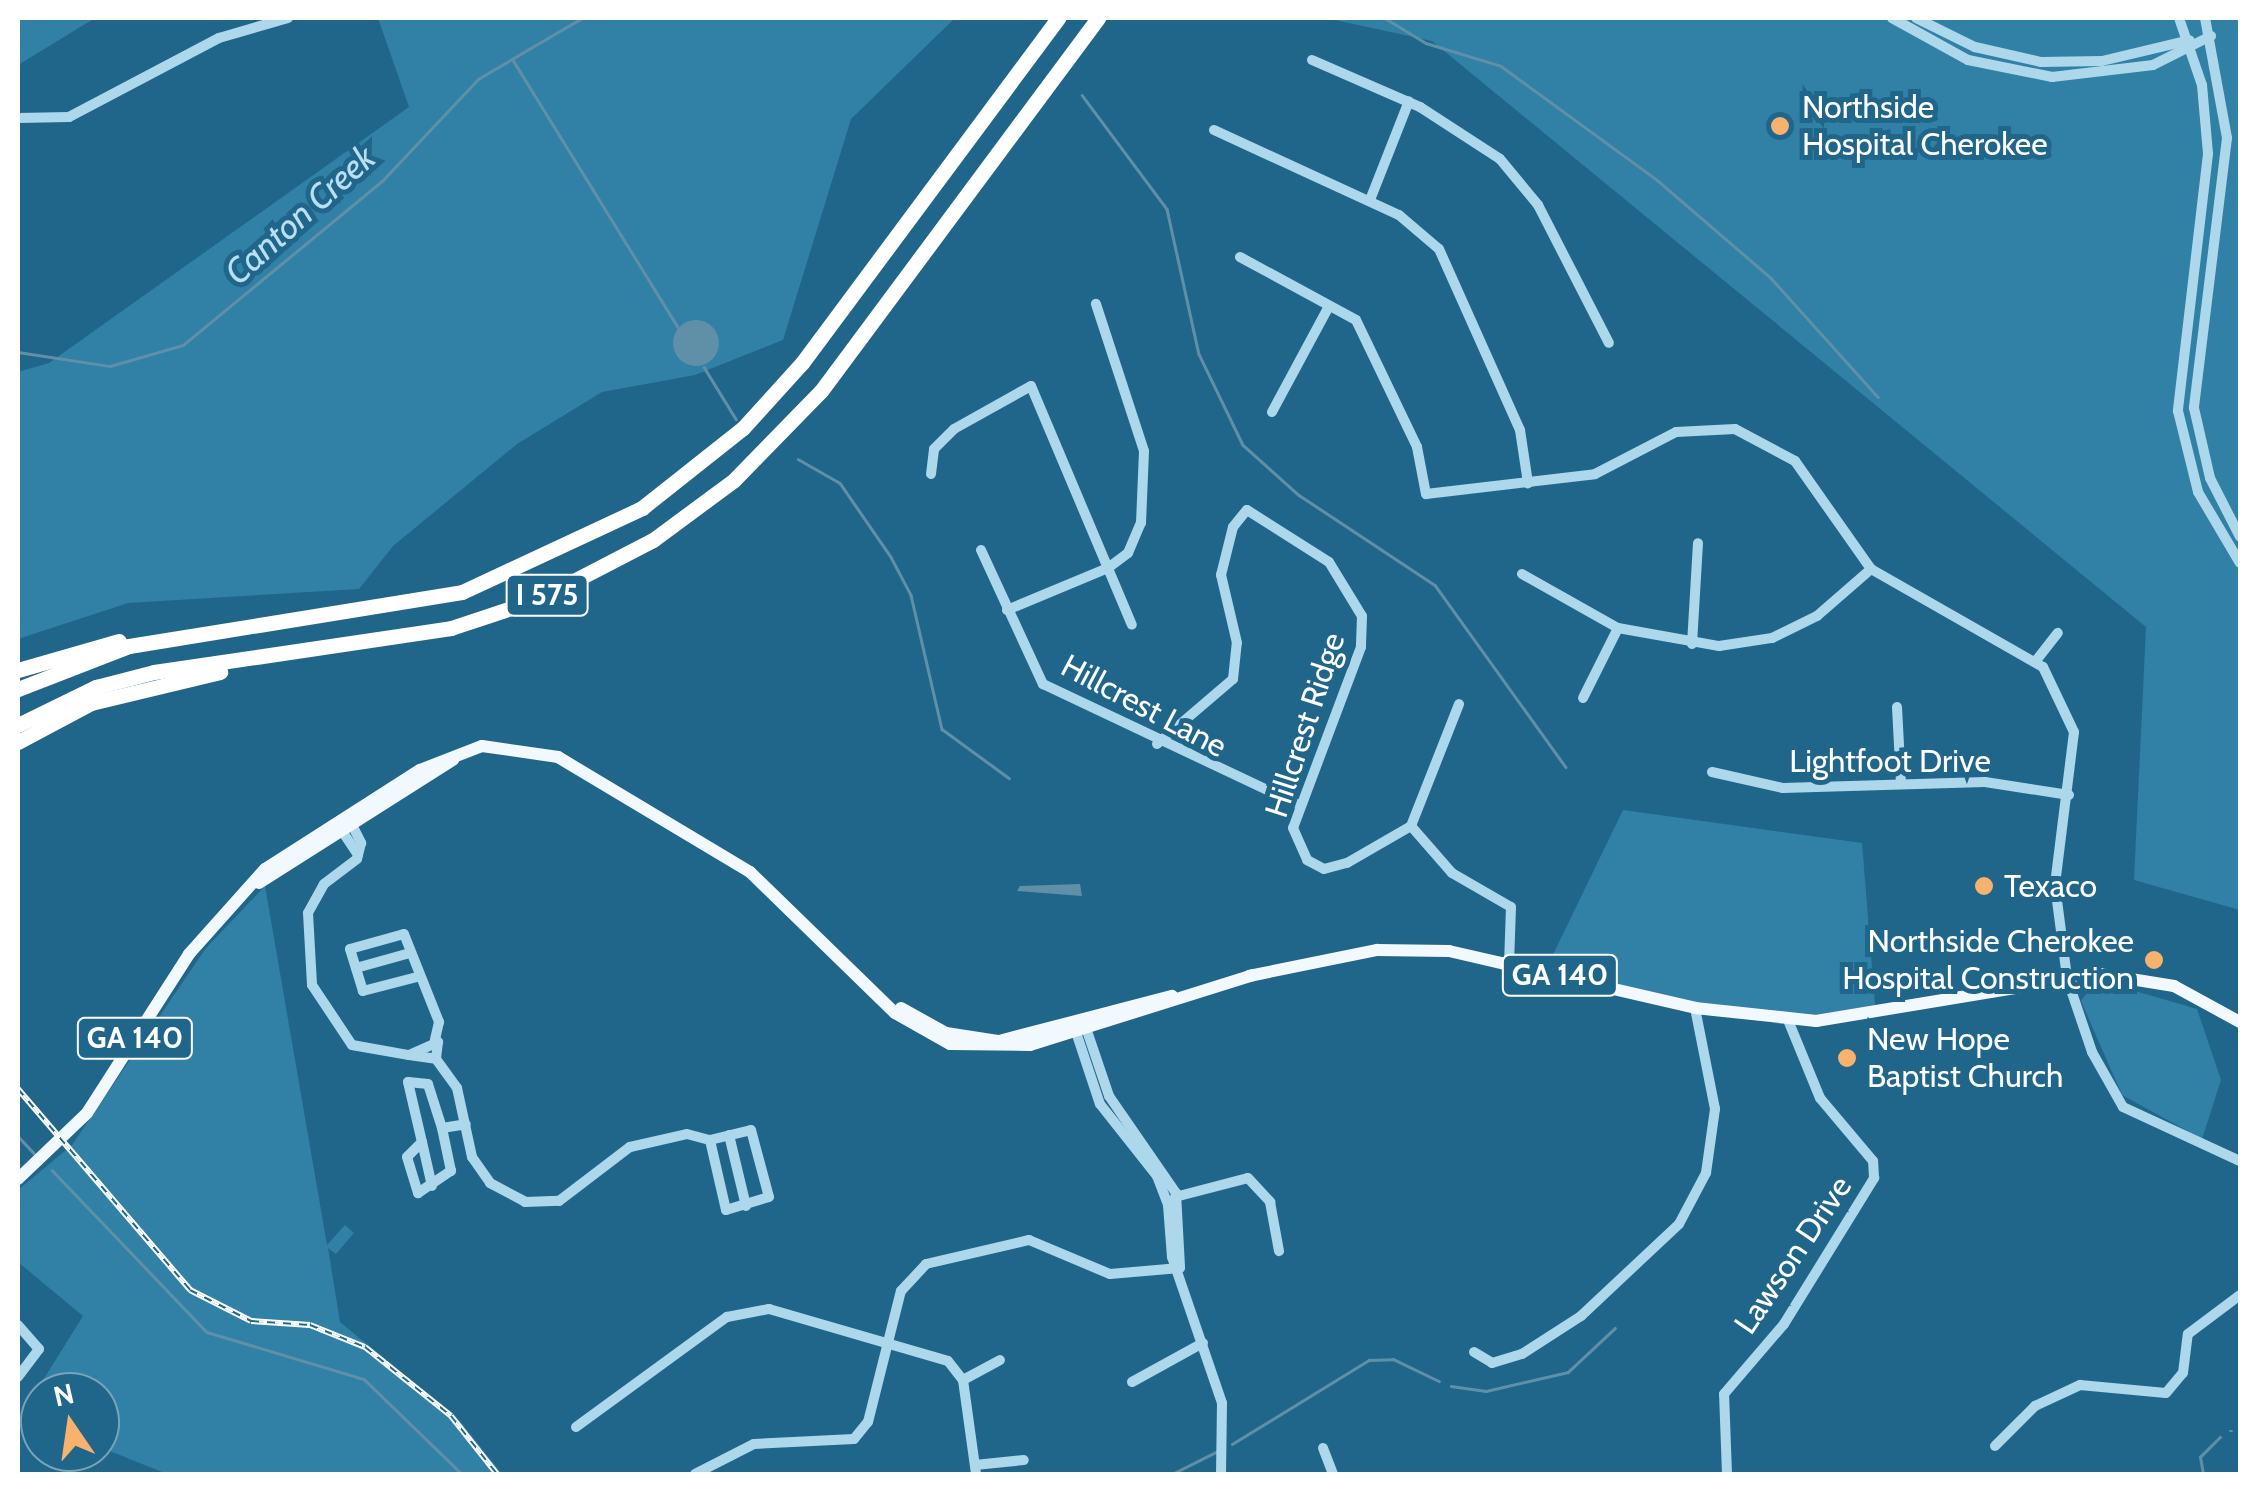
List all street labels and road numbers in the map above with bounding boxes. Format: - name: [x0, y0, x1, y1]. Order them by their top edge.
- road number: I 575: [504, 570, 590, 620]
- street label: Hillcrest Ridge: [1257, 628, 1353, 822]
- street label: Hillcrest Lane: [1055, 646, 1233, 766]
- street label: Lightfoot Drive: [1789, 742, 1991, 780]
- road number: GA 140: [1500, 950, 1620, 1000]
- road number: GA 140: [75, 1013, 195, 1063]
- street label: Lawson Drive: [1726, 1169, 1860, 1341]

